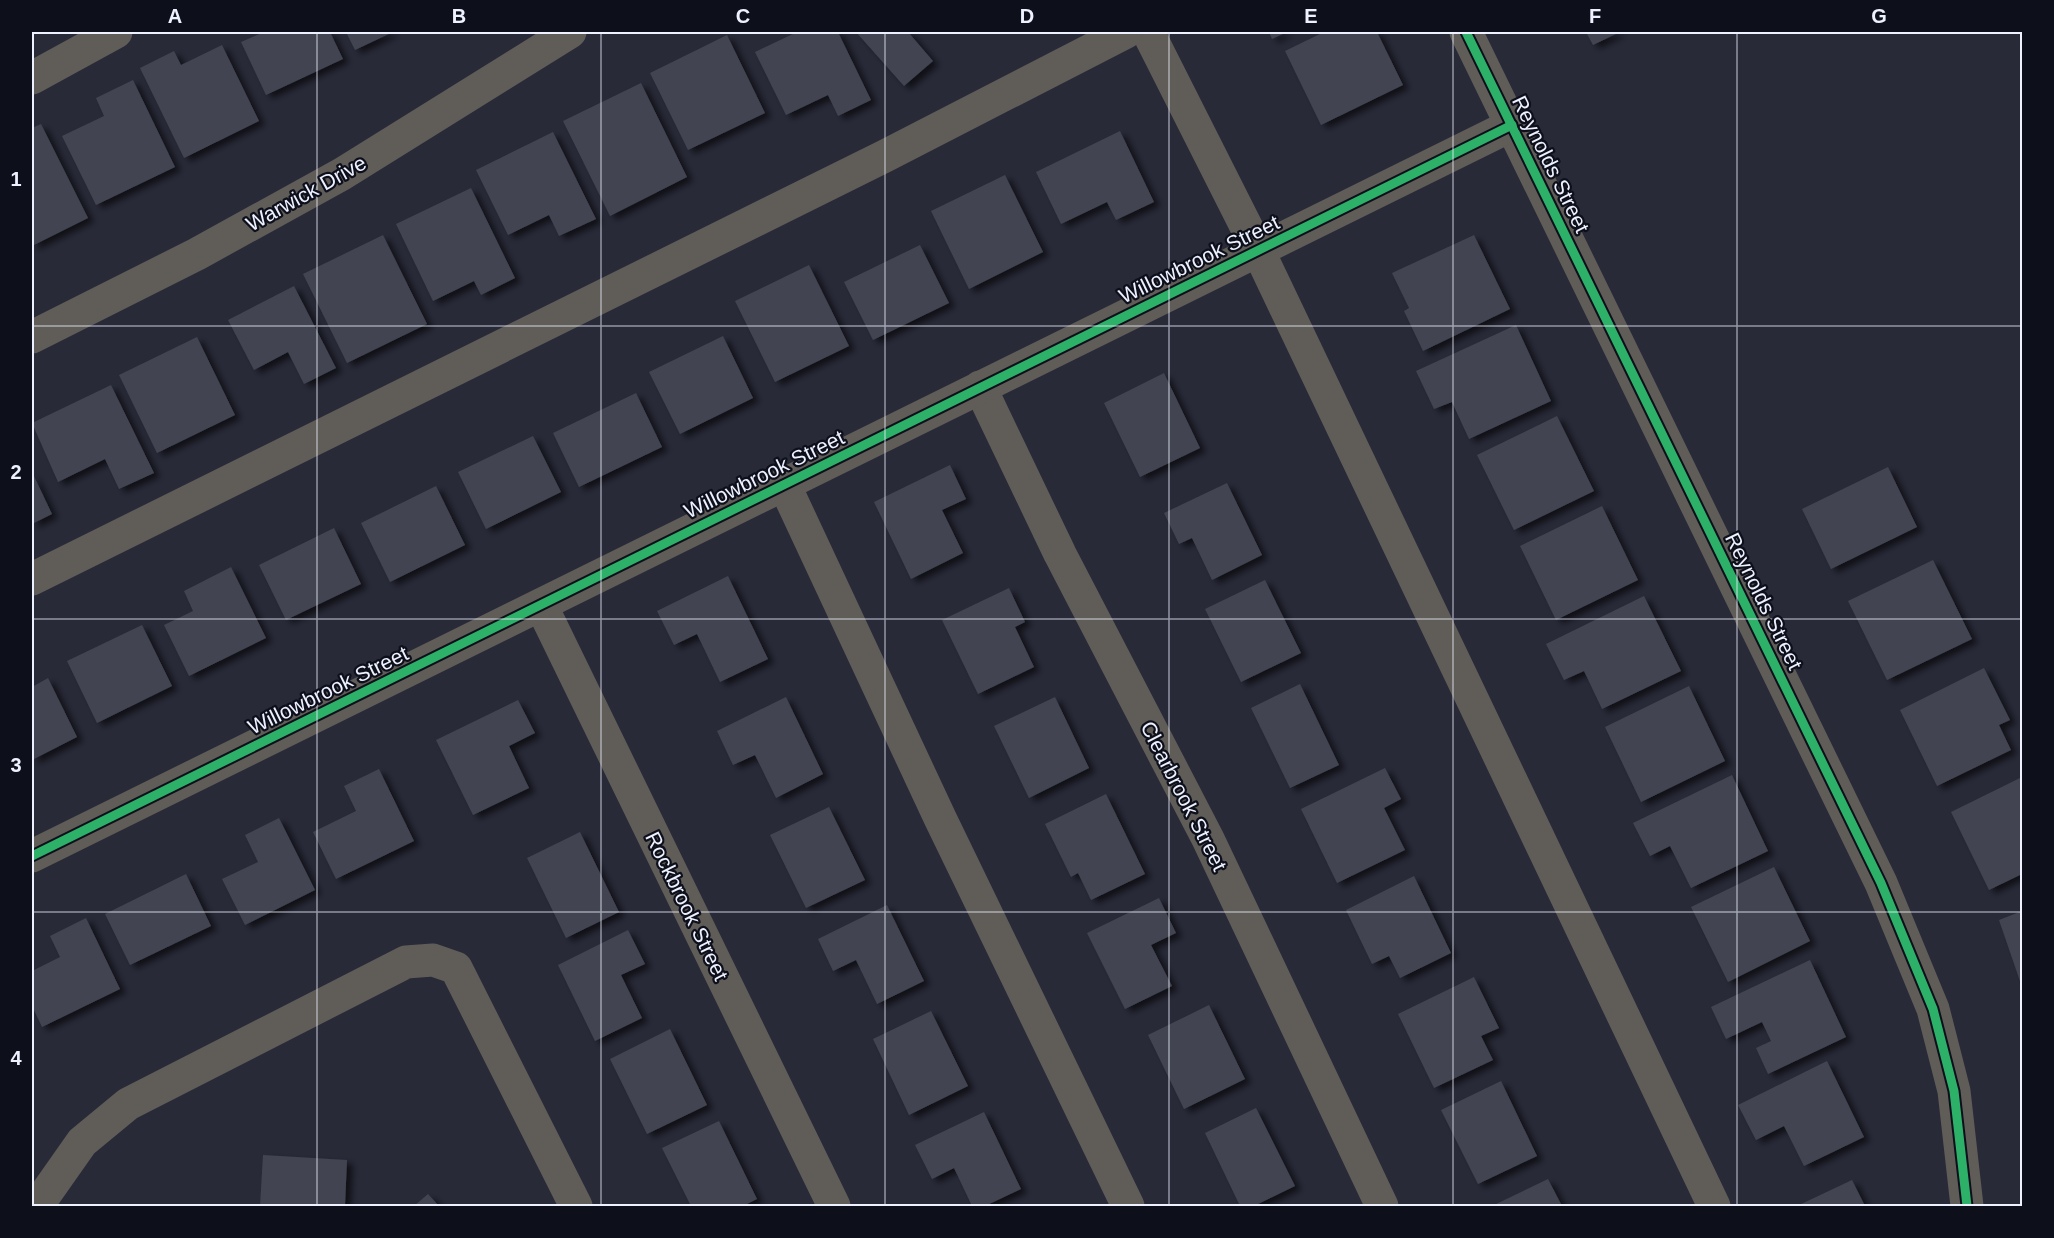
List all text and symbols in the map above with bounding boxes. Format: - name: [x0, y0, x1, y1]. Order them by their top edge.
- text: A: [168, 5, 182, 27]
- text: B: [452, 5, 466, 27]
- text: C: [736, 5, 750, 27]
- text: D: [1020, 5, 1034, 27]
- text: E: [1304, 5, 1318, 27]
- text: F: [1589, 5, 1601, 27]
- text: G: [1871, 5, 1887, 27]
- street label: Reynolds Street: [1508, 92, 1594, 236]
- street label: Warwick Drive: [242, 151, 370, 235]
- text: 1: [10, 168, 22, 190]
- street label: Willowbrook Street: [1115, 210, 1283, 308]
- street label: Willowbrook Street: [680, 425, 848, 523]
- text: 2: [10, 461, 22, 483]
- street label: Reynolds Street: [1721, 529, 1807, 673]
- street label: Willowbrook Street: [244, 641, 412, 739]
- street label: Clearbrook Street: [1136, 717, 1232, 875]
- text: 3: [10, 754, 22, 776]
- street label: Rockbrook Street: [641, 828, 733, 984]
- text: 4: [10, 1047, 22, 1069]

